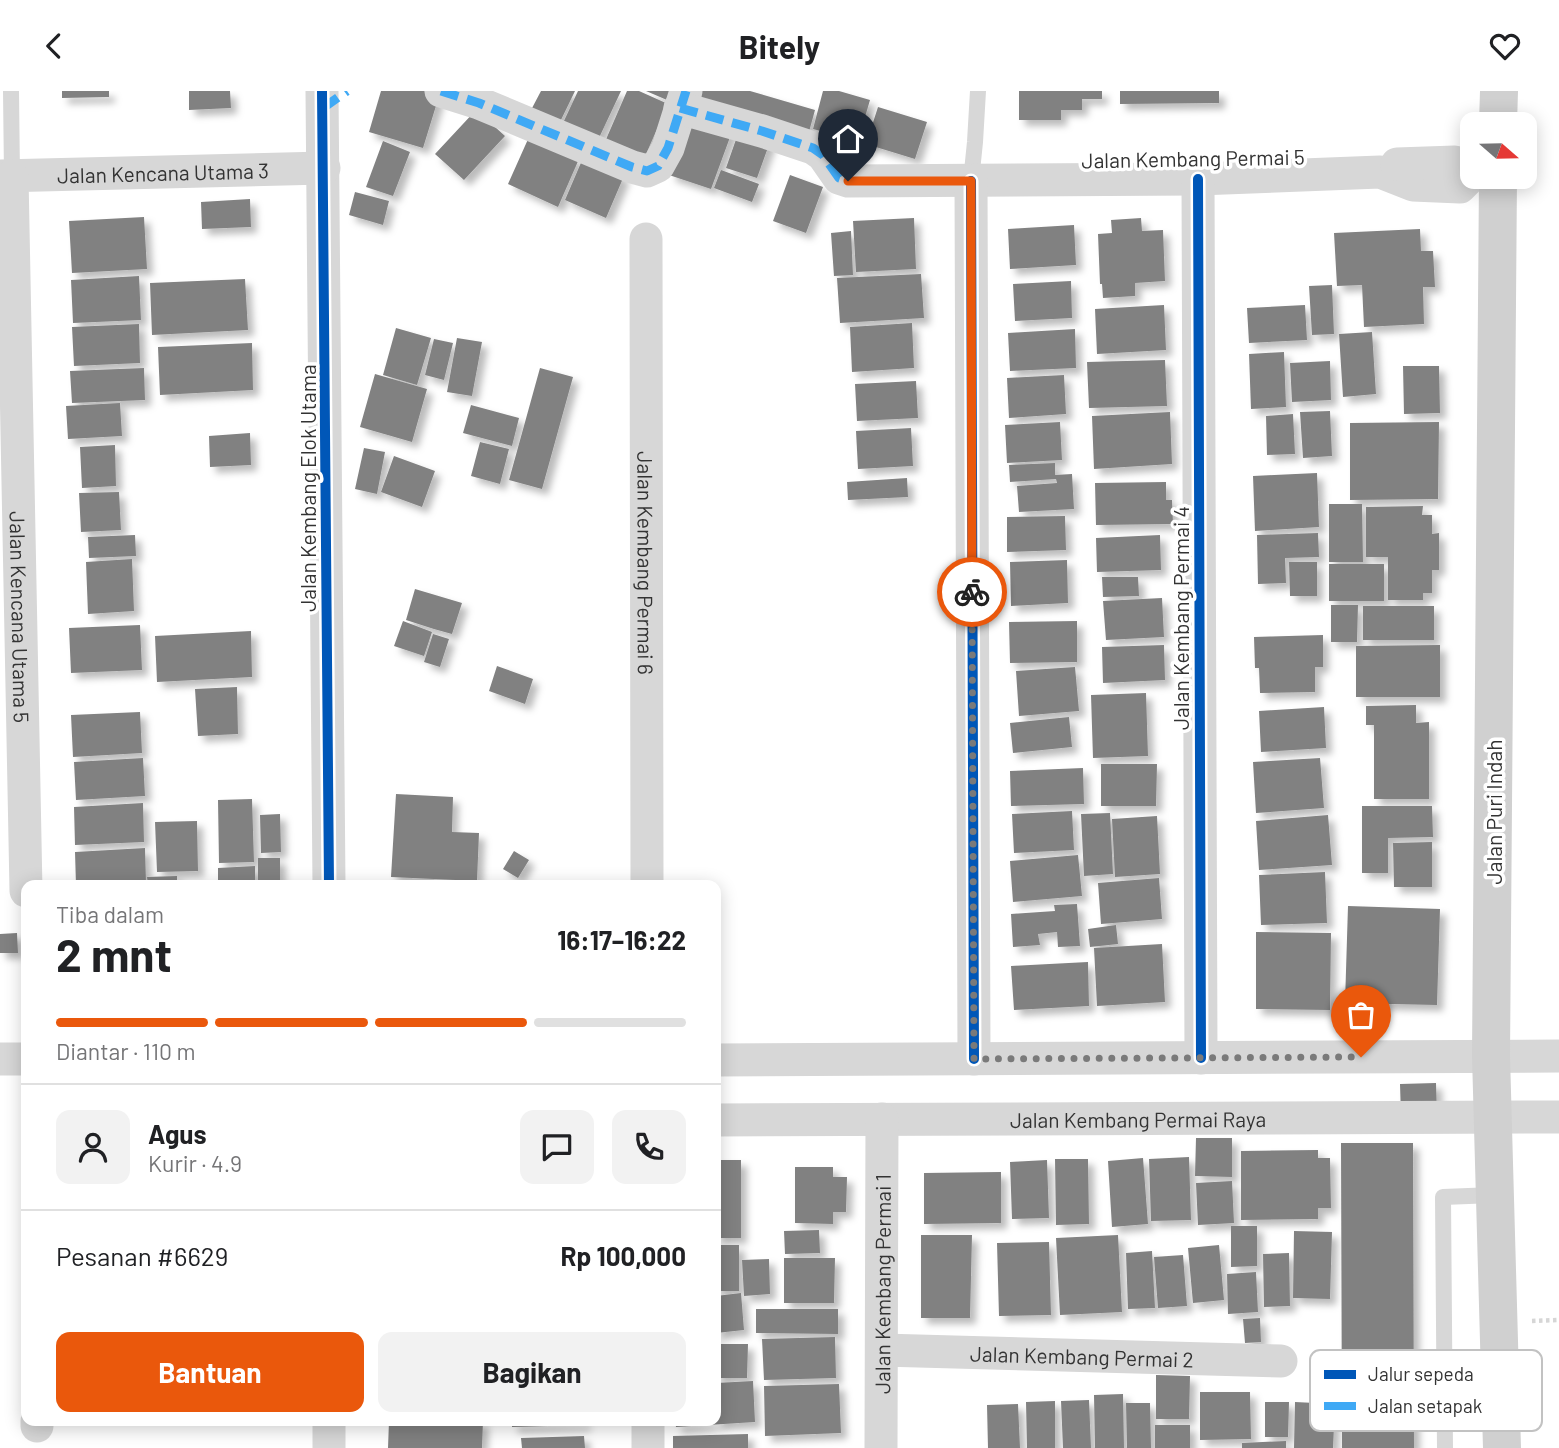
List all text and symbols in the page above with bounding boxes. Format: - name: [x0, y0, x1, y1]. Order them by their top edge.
- icon: back: [35, 27, 73, 65]
- text: Bitely: [739, 27, 820, 65]
- icon: heart: [1486, 27, 1524, 65]
- pin: [818, 109, 878, 181]
- north arrow: [1460, 112, 1536, 189]
- map controls: [1460, 112, 1537, 189]
- icon: home: [829, 120, 867, 158]
- street label: Jalan Kembang Permai 5: [1081, 144, 1305, 172]
- street label: Jalan Kencana Utama 3: [57, 157, 269, 187]
- street label: Jalan Kembang Elok Utama: [295, 364, 320, 612]
- street label: Jalan Kembang Permai 6: [634, 451, 659, 675]
- street label: Jalan Kembang Permai 4: [1168, 506, 1193, 730]
- street label: Jalan Kencana Utama 5: [6, 511, 35, 723]
- courier: [937, 557, 1007, 627]
- icon: bike: [953, 573, 991, 611]
- street label: Jalan Puri Indah: [1481, 740, 1506, 884]
- text: Tiba dalam: [56, 900, 164, 928]
- text: 16:17–16:22: [557, 924, 686, 955]
- text: 2 mnt: [56, 926, 172, 981]
- pin: [1331, 985, 1391, 1057]
- icon: bag: [1342, 996, 1380, 1034]
- text: Diantar · 110 m: [56, 1037, 196, 1065]
- street label: Jalan Kembang Permai Raya: [1010, 1106, 1266, 1131]
- button: person: [56, 1110, 130, 1184]
- button: chat: [520, 1110, 594, 1184]
- button: phone: [612, 1110, 686, 1184]
- text: Agus: [148, 1118, 207, 1149]
- text: Kurir · 4.9: [148, 1149, 242, 1177]
- street label: Jalan Kembang Permai 1: [869, 1174, 894, 1394]
- text: Pesanan #6629: [56, 1240, 228, 1271]
- text: Rp 100,000: [561, 1240, 686, 1271]
- button: Bantuan: [56, 1332, 364, 1412]
- button: Bagikan: [378, 1332, 686, 1412]
- street label: Jalan Kembang Permai 2: [970, 1340, 1194, 1371]
- legend: [1310, 1350, 1542, 1431]
- text: Jalur sepeda: [1368, 1362, 1474, 1385]
- text: Jalan setapak: [1368, 1394, 1482, 1417]

